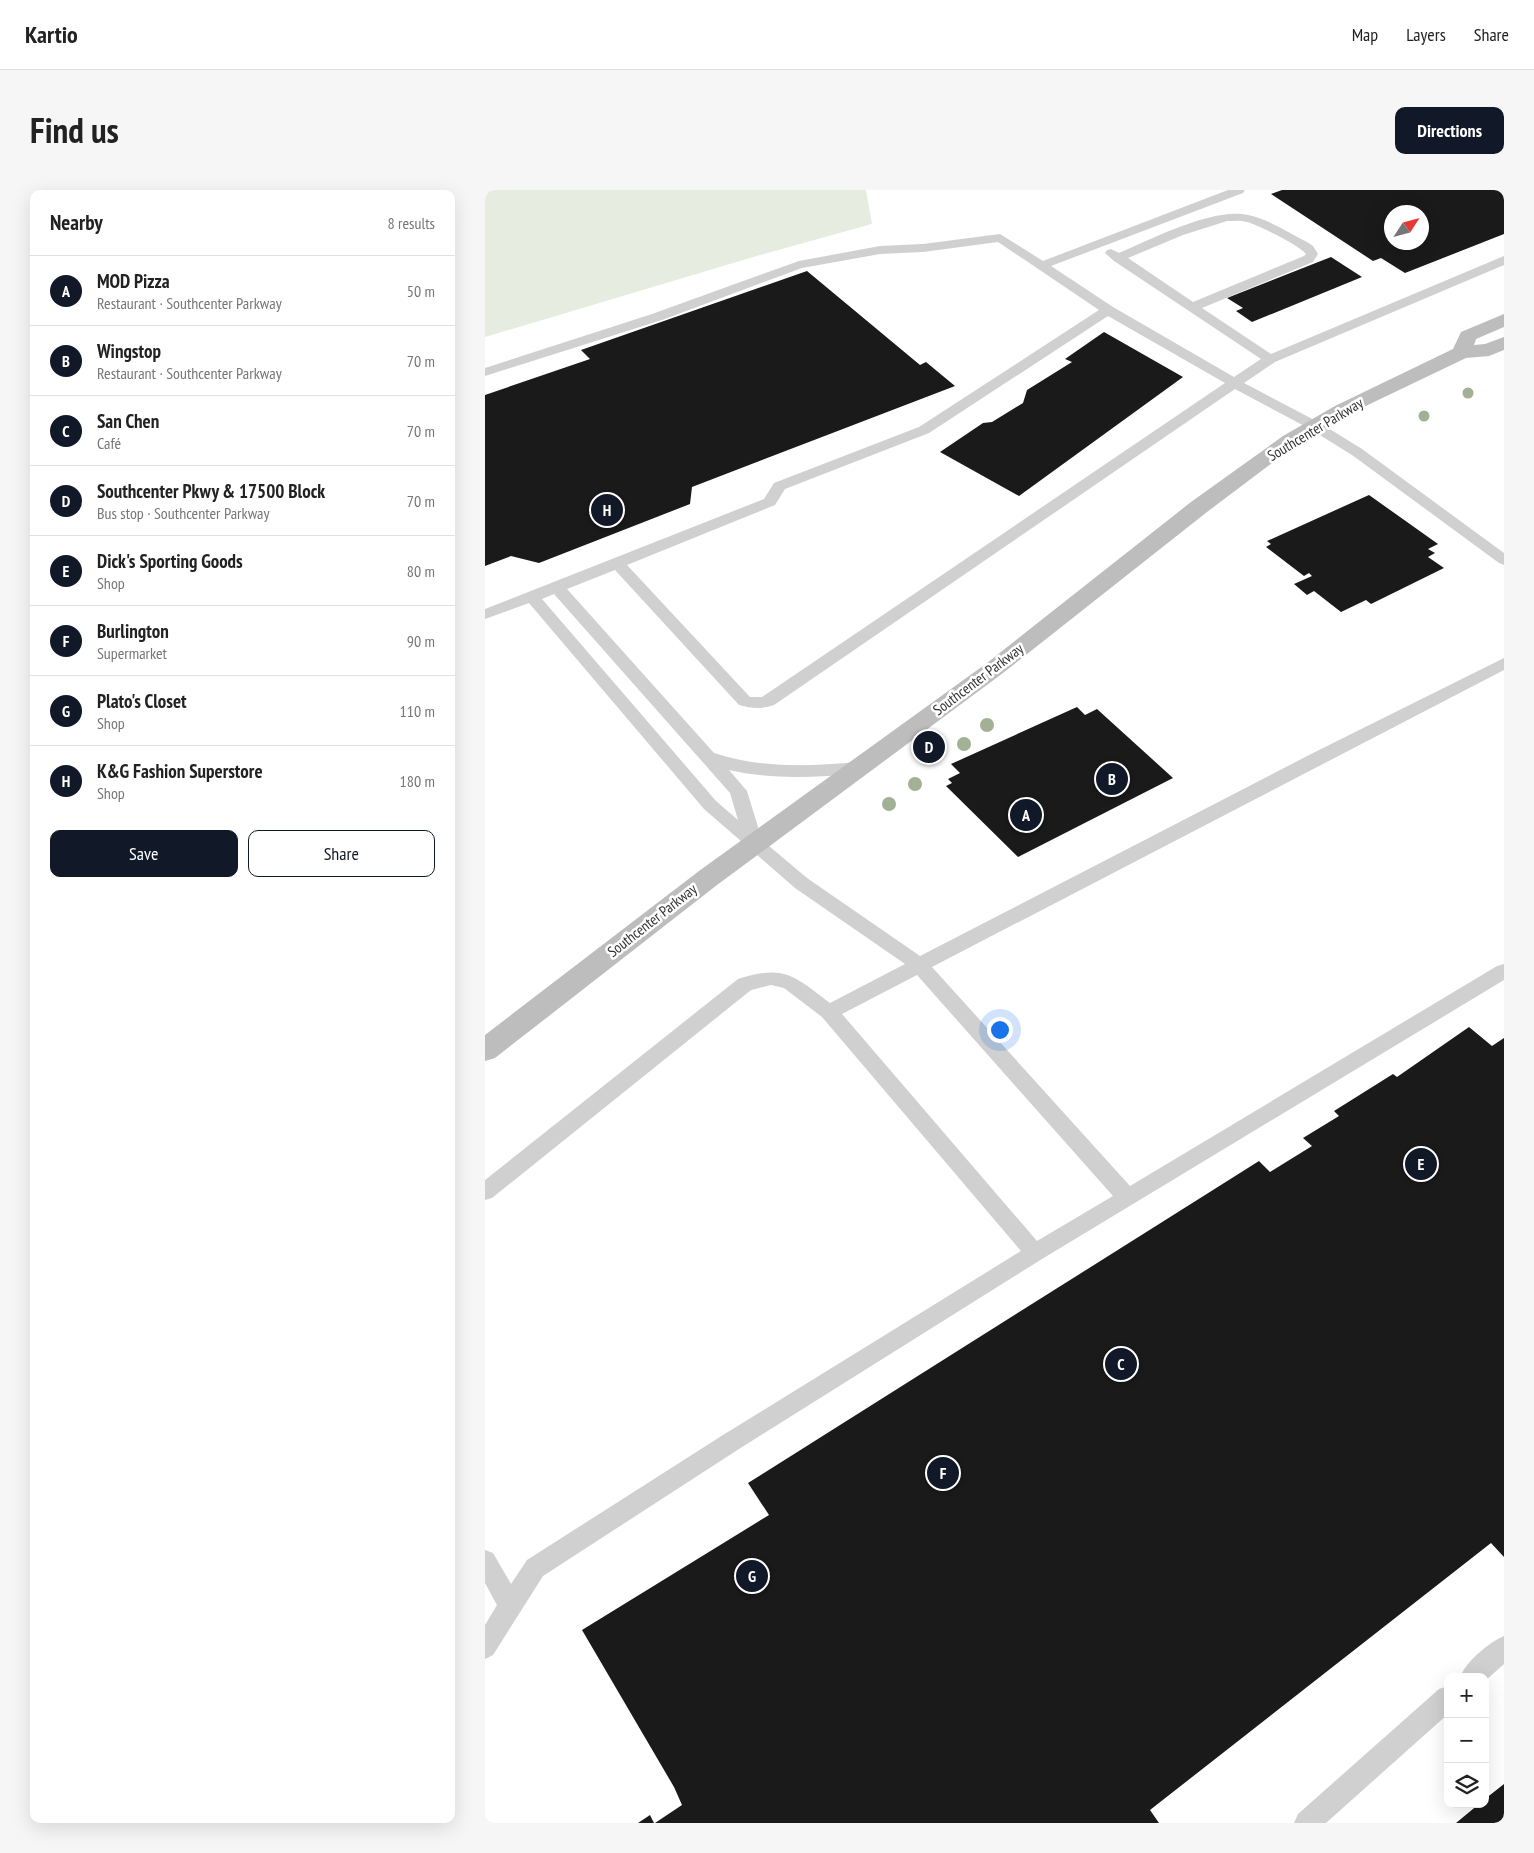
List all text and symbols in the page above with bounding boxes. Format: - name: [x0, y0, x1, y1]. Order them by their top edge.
- text: Kartio: [25, 19, 78, 50]
- text: Map: [1352, 23, 1378, 46]
- text: Layers: [1406, 23, 1446, 46]
- text: Share: [1474, 23, 1509, 46]
- text: Find us: [30, 107, 119, 153]
- button: Directions: [1395, 107, 1504, 154]
- north arrow: [1384, 205, 1429, 250]
- text: Nearby: [50, 209, 103, 236]
- text: 8 results: [388, 213, 435, 233]
- text: MOD Pizza: [97, 269, 170, 293]
- text: A: [62, 281, 70, 301]
- text: 50 m: [407, 281, 435, 301]
- text: Restaurant · Southcenter Parkway: [97, 293, 282, 313]
- text: Wingstop: [97, 339, 161, 363]
- text: B: [62, 351, 70, 371]
- text: 70 m: [407, 351, 435, 371]
- text: Restaurant · Southcenter Parkway: [97, 363, 282, 383]
- street label: Southcenter Parkway: [1264, 393, 1367, 465]
- text: San Chen: [97, 409, 159, 433]
- text: C: [62, 421, 70, 441]
- text: 70 m: [407, 421, 435, 441]
- text: Café: [97, 433, 121, 453]
- text: Southcenter Pkwy & 17500 Block: [97, 479, 325, 503]
- text: D: [62, 491, 70, 511]
- text: 70 m: [407, 491, 435, 511]
- pin: H: [591, 491, 623, 529]
- text: Bus stop · Southcenter Parkway: [97, 503, 270, 523]
- text: Dick's Sporting Goods: [97, 549, 243, 573]
- text: E: [63, 561, 69, 581]
- text: 80 m: [407, 561, 435, 581]
- text: Shop: [97, 573, 125, 593]
- text: Burlington: [97, 619, 169, 643]
- text: F: [63, 631, 69, 651]
- text: 90 m: [407, 631, 435, 651]
- street label: Southcenter Parkway: [929, 639, 1027, 719]
- text: Supermarket: [97, 643, 167, 663]
- text: Plato's Closet: [97, 689, 187, 713]
- text: G: [62, 701, 70, 721]
- text: 110 m: [400, 701, 435, 721]
- text: Shop: [97, 713, 125, 733]
- pin: D: [913, 728, 945, 766]
- text: K&G Fashion Superstore: [97, 759, 263, 783]
- pin: B: [1096, 760, 1128, 798]
- text: H: [62, 771, 70, 791]
- text: 180 m: [400, 771, 435, 791]
- text: Shop: [97, 783, 125, 803]
- pin: A: [1010, 796, 1042, 834]
- button: Save: [50, 830, 238, 877]
- button: Share: [248, 830, 435, 877]
- street label: Southcenter Parkway: [603, 879, 701, 961]
- your location: [987, 1017, 1013, 1043]
- pin: E: [1405, 1145, 1437, 1183]
- pin: C: [1105, 1345, 1137, 1383]
- pin: F: [927, 1454, 959, 1492]
- pin: G: [736, 1557, 768, 1595]
- map controls: [1444, 1673, 1489, 1808]
- button: +: [1444, 1673, 1489, 1718]
- button: −: [1444, 1718, 1489, 1763]
- button: layers: [1444, 1763, 1489, 1808]

